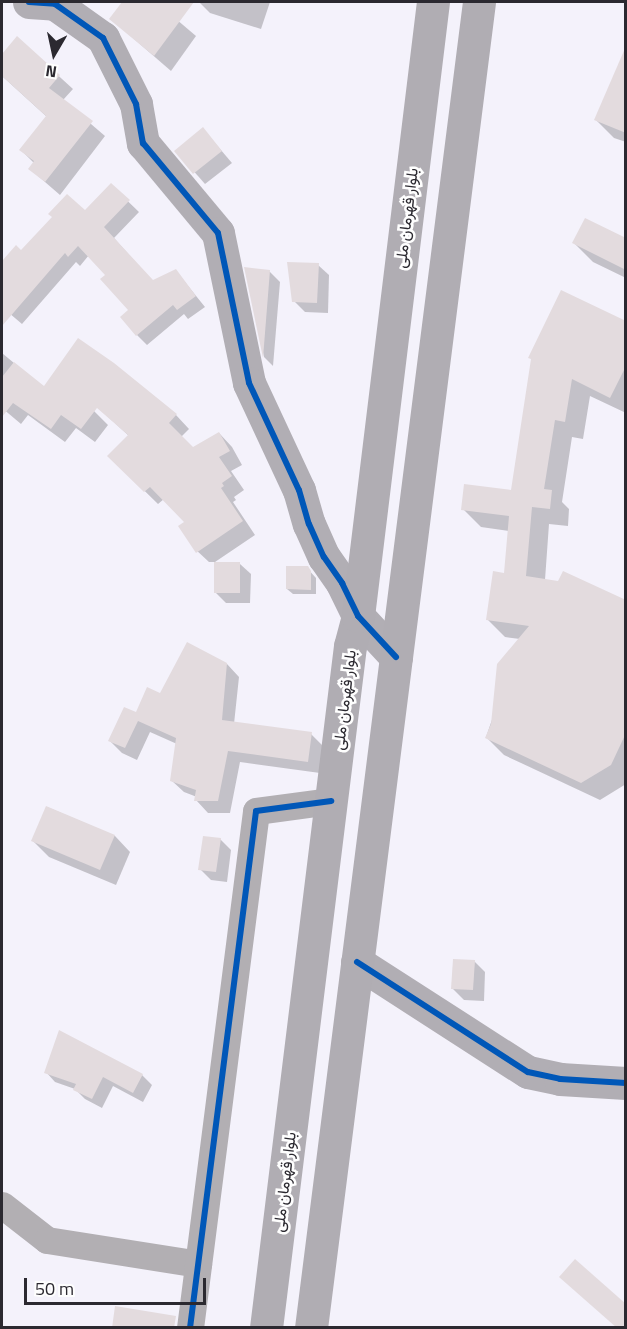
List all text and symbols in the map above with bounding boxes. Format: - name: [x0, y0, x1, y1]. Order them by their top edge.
- north arrow: [24, 24, 84, 84]
- text: N: [44, 59, 59, 84]
- street label: بلوار قهرمان ملی: [390, 167, 422, 269]
- street label: بلوار قهرمان ملی: [328, 649, 360, 751]
- street label: بلوار قهرمان ملی: [268, 1131, 300, 1233]
- scale bar: [27, 1266, 208, 1304]
- text: 50 m: [35, 1275, 74, 1302]

